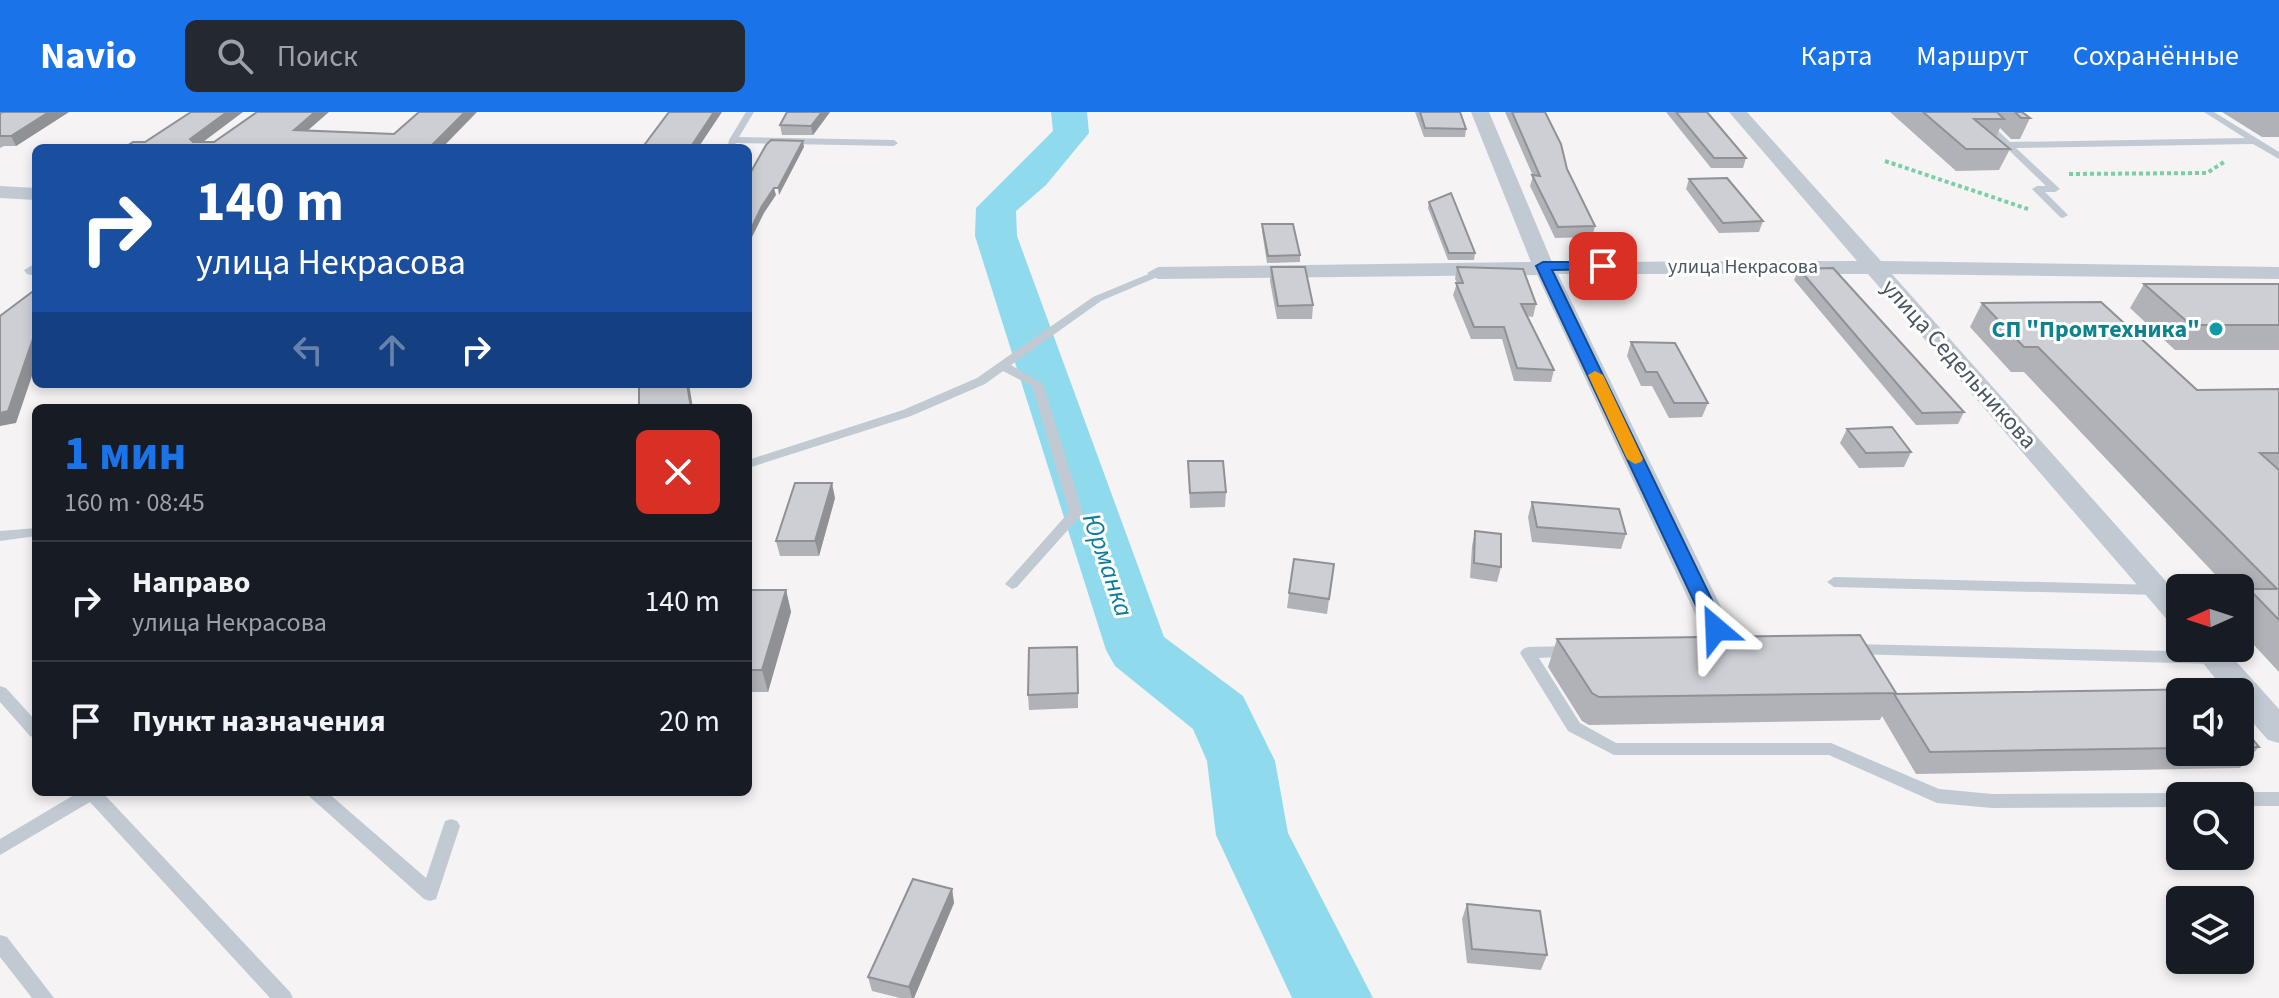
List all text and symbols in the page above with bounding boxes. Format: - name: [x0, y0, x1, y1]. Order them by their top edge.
- search box: [185, 20, 745, 92]
- text: Navio: [40, 29, 137, 83]
- icon: search: [213, 34, 257, 78]
- text: Поиск: [277, 35, 358, 78]
- text: Карта: [1801, 36, 1872, 76]
- text: Маршрут: [1916, 36, 2029, 76]
- text: Сохранённые: [2073, 36, 2239, 76]
- text: 140 m: [196, 163, 344, 242]
- icon: right: [64, 176, 168, 280]
- pin: [1569, 232, 1637, 300]
- text: улица Некрасова: [196, 237, 466, 288]
- icon: arrive: [1581, 244, 1625, 288]
- street label: улица Некрасова: [1668, 253, 1818, 281]
- street label: улица Седельникова: [1873, 271, 2045, 457]
- place label: СП "Промтехника": [1991, 312, 2200, 347]
- marker: СП "Промтехника": [2207, 320, 2225, 338]
- icon: left: [286, 328, 330, 372]
- icon: ahead: [370, 328, 414, 372]
- icon: right: [454, 328, 498, 372]
- text: 1 мин: [64, 420, 187, 488]
- button: close: [636, 430, 720, 514]
- text: 160 m · 08:45: [64, 484, 205, 521]
- water label: Юрманка: [1073, 508, 1143, 622]
- text: Направо: [132, 561, 250, 604]
- north arrow: [2166, 574, 2254, 662]
- map controls: [2166, 574, 2254, 974]
- icon: right: [64, 579, 108, 623]
- text: 140 m: [644, 580, 720, 623]
- position arrow: [1674, 587, 1758, 671]
- text: улица Некрасова: [132, 604, 327, 641]
- button: sound: [2166, 678, 2254, 766]
- icon: arrive: [64, 699, 108, 743]
- text: Пункт назначения: [132, 700, 386, 743]
- text: 20 m: [659, 700, 720, 743]
- button: search: [2166, 782, 2254, 870]
- button: layers: [2166, 886, 2254, 974]

